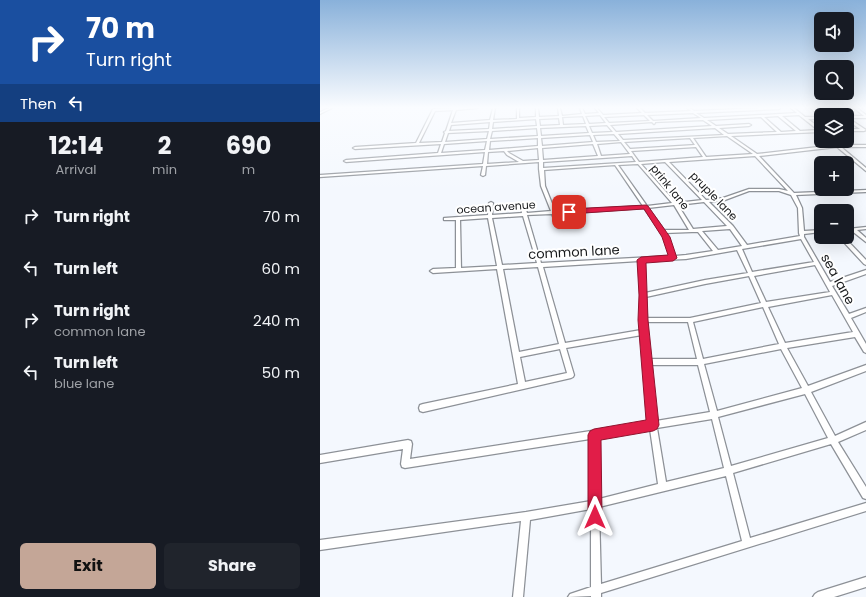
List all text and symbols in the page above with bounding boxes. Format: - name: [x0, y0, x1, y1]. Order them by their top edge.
- text: 70 m: [86, 9, 155, 48]
- map controls: [814, 12, 854, 244]
- button: sound: [814, 12, 854, 52]
- icon: right: [20, 16, 72, 68]
- text: Turn right: [86, 47, 172, 72]
- button: search: [814, 60, 854, 100]
- icon: left: [65, 92, 87, 114]
- text: Then: [20, 93, 57, 114]
- button: layers: [814, 108, 854, 148]
- text: 12:14: [49, 129, 103, 162]
- text: 2: [158, 129, 171, 162]
- text: 690: [226, 129, 271, 162]
- button: +: [814, 156, 854, 196]
- text: Arrival: [56, 160, 97, 179]
- text: min: [152, 160, 177, 179]
- text: m: [242, 160, 255, 179]
- street label: prink lane: [647, 161, 693, 213]
- street label: pruple lane: [687, 168, 742, 224]
- pin: [552, 195, 586, 229]
- street label: ocean avenue: [456, 196, 536, 218]
- icon: arrive: [558, 201, 580, 223]
- button: −: [814, 204, 854, 244]
- icon: right: [20, 205, 42, 227]
- text: Turn right: [54, 206, 130, 227]
- text: 70 m: [263, 206, 300, 227]
- street label: common lane: [528, 240, 620, 264]
- street label: sea lane: [816, 250, 860, 308]
- icon: left: [20, 257, 42, 279]
- text: Turn left: [54, 258, 118, 279]
- text: 60 m: [262, 258, 300, 279]
- text: Turn right: [54, 300, 130, 321]
- icon: right: [20, 309, 42, 331]
- text: 240 m: [253, 310, 300, 331]
- text: common lane: [54, 322, 145, 341]
- text: Turn left: [54, 352, 118, 373]
- icon: left: [20, 361, 42, 383]
- text: 50 m: [262, 362, 300, 383]
- text: blue lane: [54, 374, 114, 393]
- position arrow: [574, 496, 616, 538]
- button: Exit: [20, 543, 156, 589]
- button: Share: [164, 543, 300, 589]

